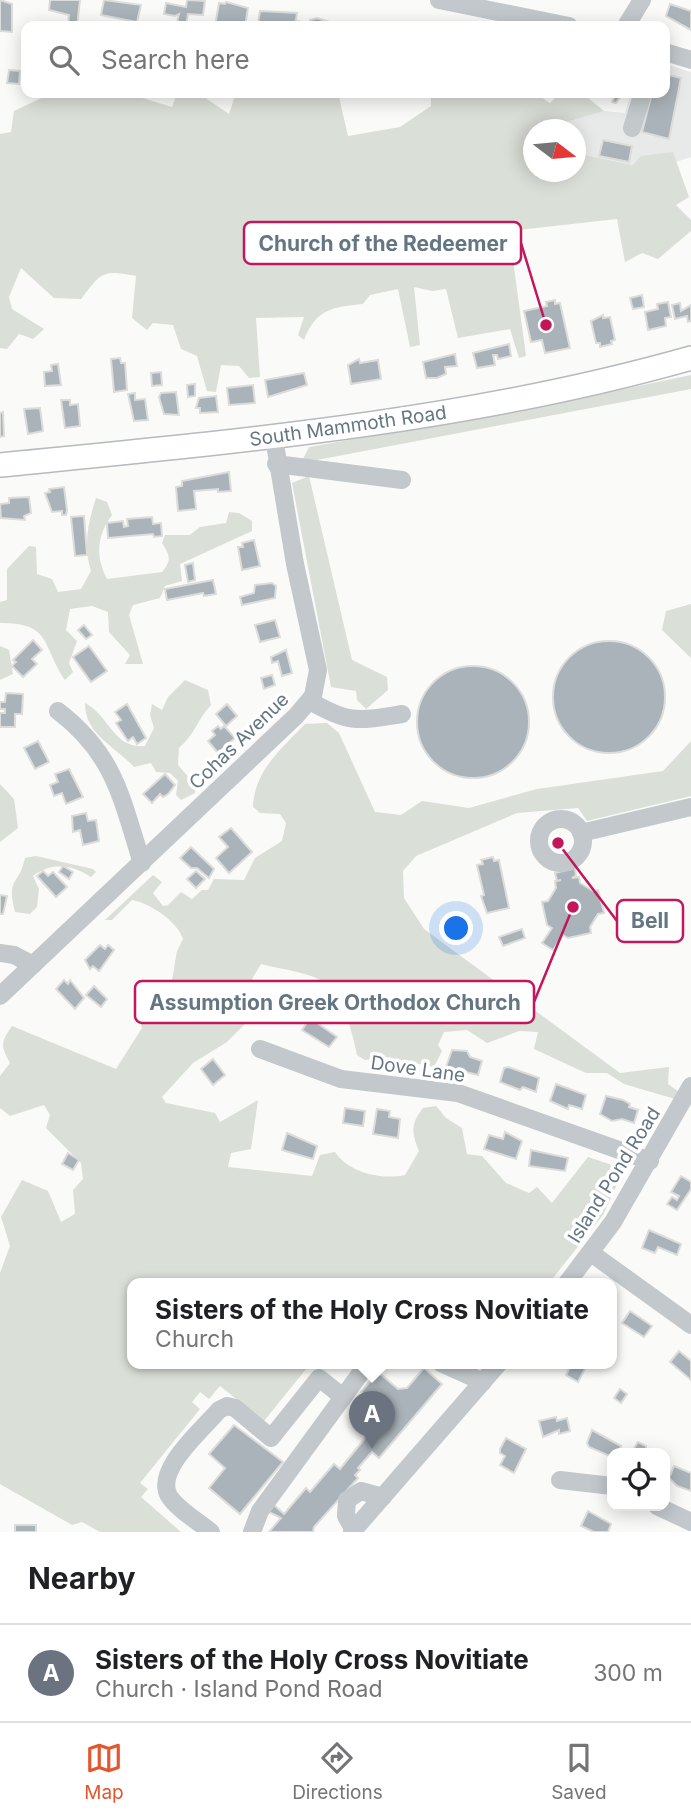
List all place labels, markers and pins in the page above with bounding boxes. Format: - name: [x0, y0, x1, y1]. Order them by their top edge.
- callout: Church of the Redeemer: [244, 222, 521, 264]
- callout: Bell: [617, 900, 683, 942]
- callout: Assumption Greek Orthodox Church: [135, 981, 534, 1023]
- pin: A: [349, 1391, 395, 1449]

